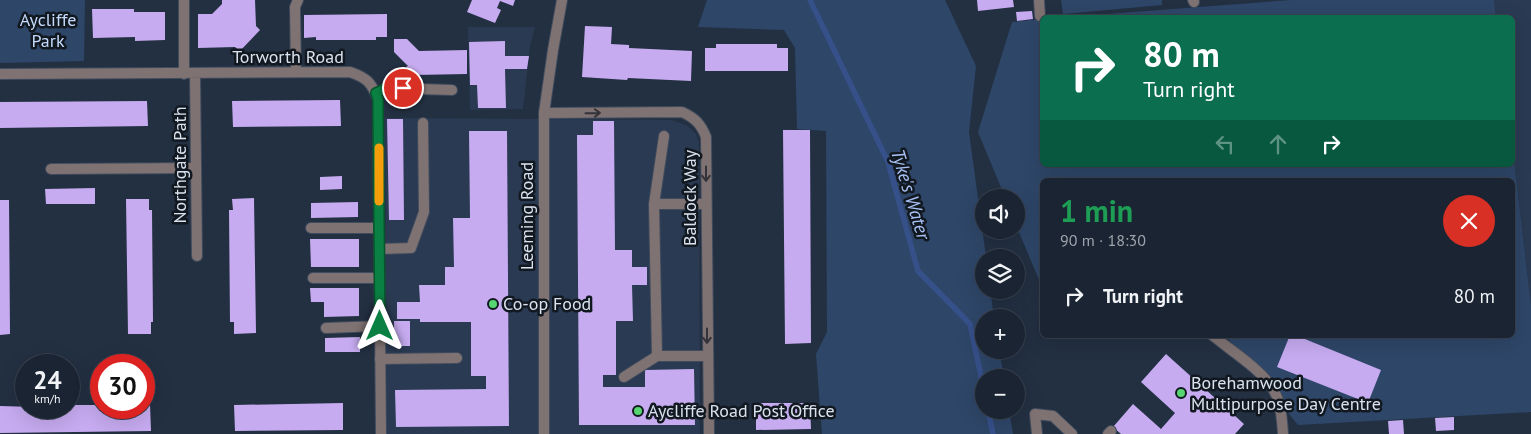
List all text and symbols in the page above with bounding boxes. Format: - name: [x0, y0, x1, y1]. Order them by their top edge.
- park label: Aycliffe Park: [20, 8, 76, 52]
- text: 80 m: [1143, 31, 1220, 77]
- icon: right: [1060, 35, 1125, 100]
- street label: Torworth Road: [232, 45, 344, 68]
- pin: [382, 67, 424, 109]
- icon: arrive: [389, 74, 417, 102]
- text: Turn right: [1143, 75, 1235, 103]
- street label: Northgate Path: [168, 106, 191, 224]
- one-way arrow: [584, 108, 600, 117]
- icon: left: [1211, 130, 1239, 158]
- icon: ahead: [1264, 130, 1292, 158]
- icon: right: [1317, 130, 1345, 158]
- water label: Tyke's Water: [886, 146, 937, 244]
- street label: Baldock Way: [678, 149, 701, 246]
- street label: Leeming Road: [515, 162, 538, 270]
- one-way arrow: [701, 165, 711, 181]
- map controls: [975, 189, 1025, 419]
- button: sound: [975, 189, 1025, 239]
- text: 1 min: [1060, 191, 1133, 230]
- button: close: [1443, 195, 1495, 247]
- text: 90 m · 18:30: [1060, 230, 1146, 250]
- button: layers: [975, 249, 1025, 299]
- icon: right: [1060, 282, 1088, 310]
- text: Turn right: [1103, 284, 1183, 308]
- text: 80 m: [1454, 284, 1495, 308]
- place label: Co-op Food: [503, 292, 591, 315]
- marker: Co-op Food: [487, 298, 499, 310]
- position arrow: [353, 299, 405, 351]
- button: +: [975, 309, 1025, 359]
- one-way arrow: [702, 328, 712, 344]
- speed limit sign: 30: [90, 354, 155, 419]
- text: 24: [33, 364, 62, 396]
- button: −: [975, 369, 1025, 419]
- place label: Borehamwood Multipurpose Day Centre: [1191, 371, 1381, 415]
- marker: Borehamwood Multipurpose Day Centre: [1175, 387, 1187, 399]
- text: km/h: [34, 391, 61, 406]
- place label: Aycliffe Road Post Office: [648, 399, 835, 422]
- marker: Aycliffe Road Post Office: [632, 405, 644, 417]

